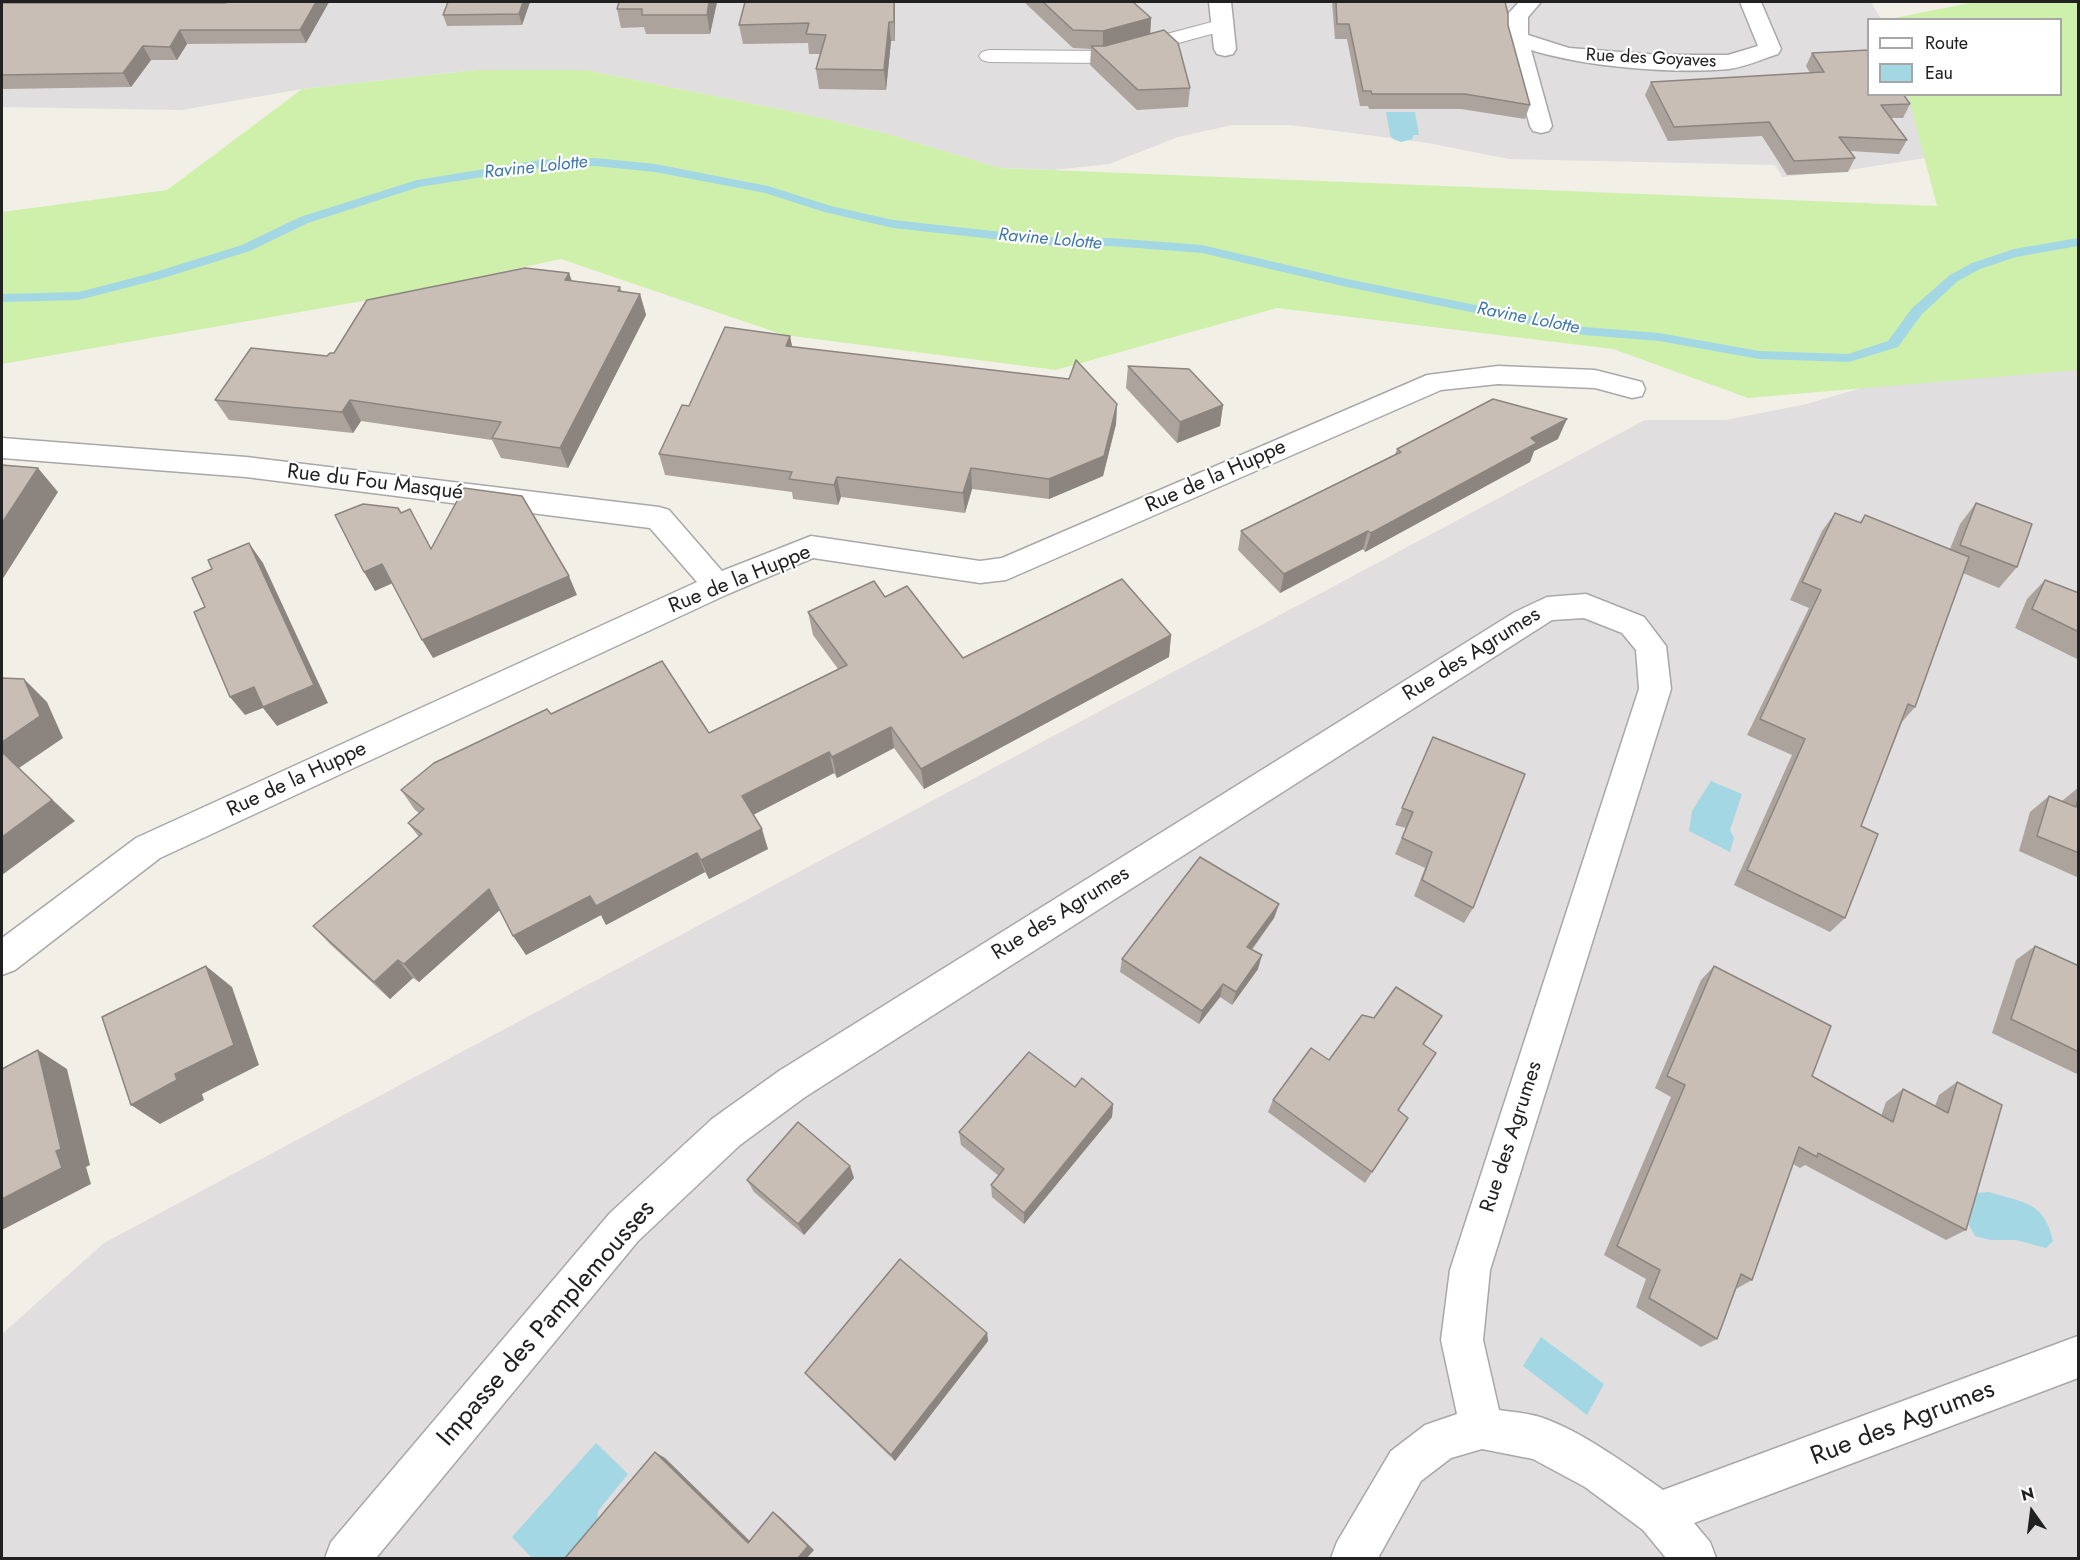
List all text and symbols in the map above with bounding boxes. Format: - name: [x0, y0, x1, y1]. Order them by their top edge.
- legend: [1867, 18, 2062, 96]
- text: Route: [1925, 30, 1968, 56]
- street label: Rue des Goyaves: [1585, 45, 1717, 73]
- text: Eau: [1925, 60, 1953, 86]
- water label: Ravine Lolotte: [483, 152, 589, 184]
- water label: Ravine Lolotte: [997, 225, 1103, 255]
- water label: Ravine Lolotte: [1475, 298, 1581, 340]
- street label: Rue de la Huppe: [1142, 435, 1290, 519]
- street label: Rue du Fou Masqué: [286, 460, 464, 506]
- street label: Rue de la Huppe: [665, 540, 815, 620]
- street label: Rue des Agrumes: [1399, 603, 1545, 707]
- street label: Rue de la Huppe: [223, 737, 371, 823]
- street label: Rue des Agrumes: [988, 862, 1134, 966]
- street label: Rue des Agrumes: [1476, 1058, 1548, 1216]
- street label: Impasse des Pamplemousses: [432, 1195, 662, 1453]
- street label: Rue des Agrumes: [1807, 1375, 1999, 1473]
- text: N: [2019, 1481, 2036, 1507]
- north arrow: [2002, 1482, 2062, 1542]

